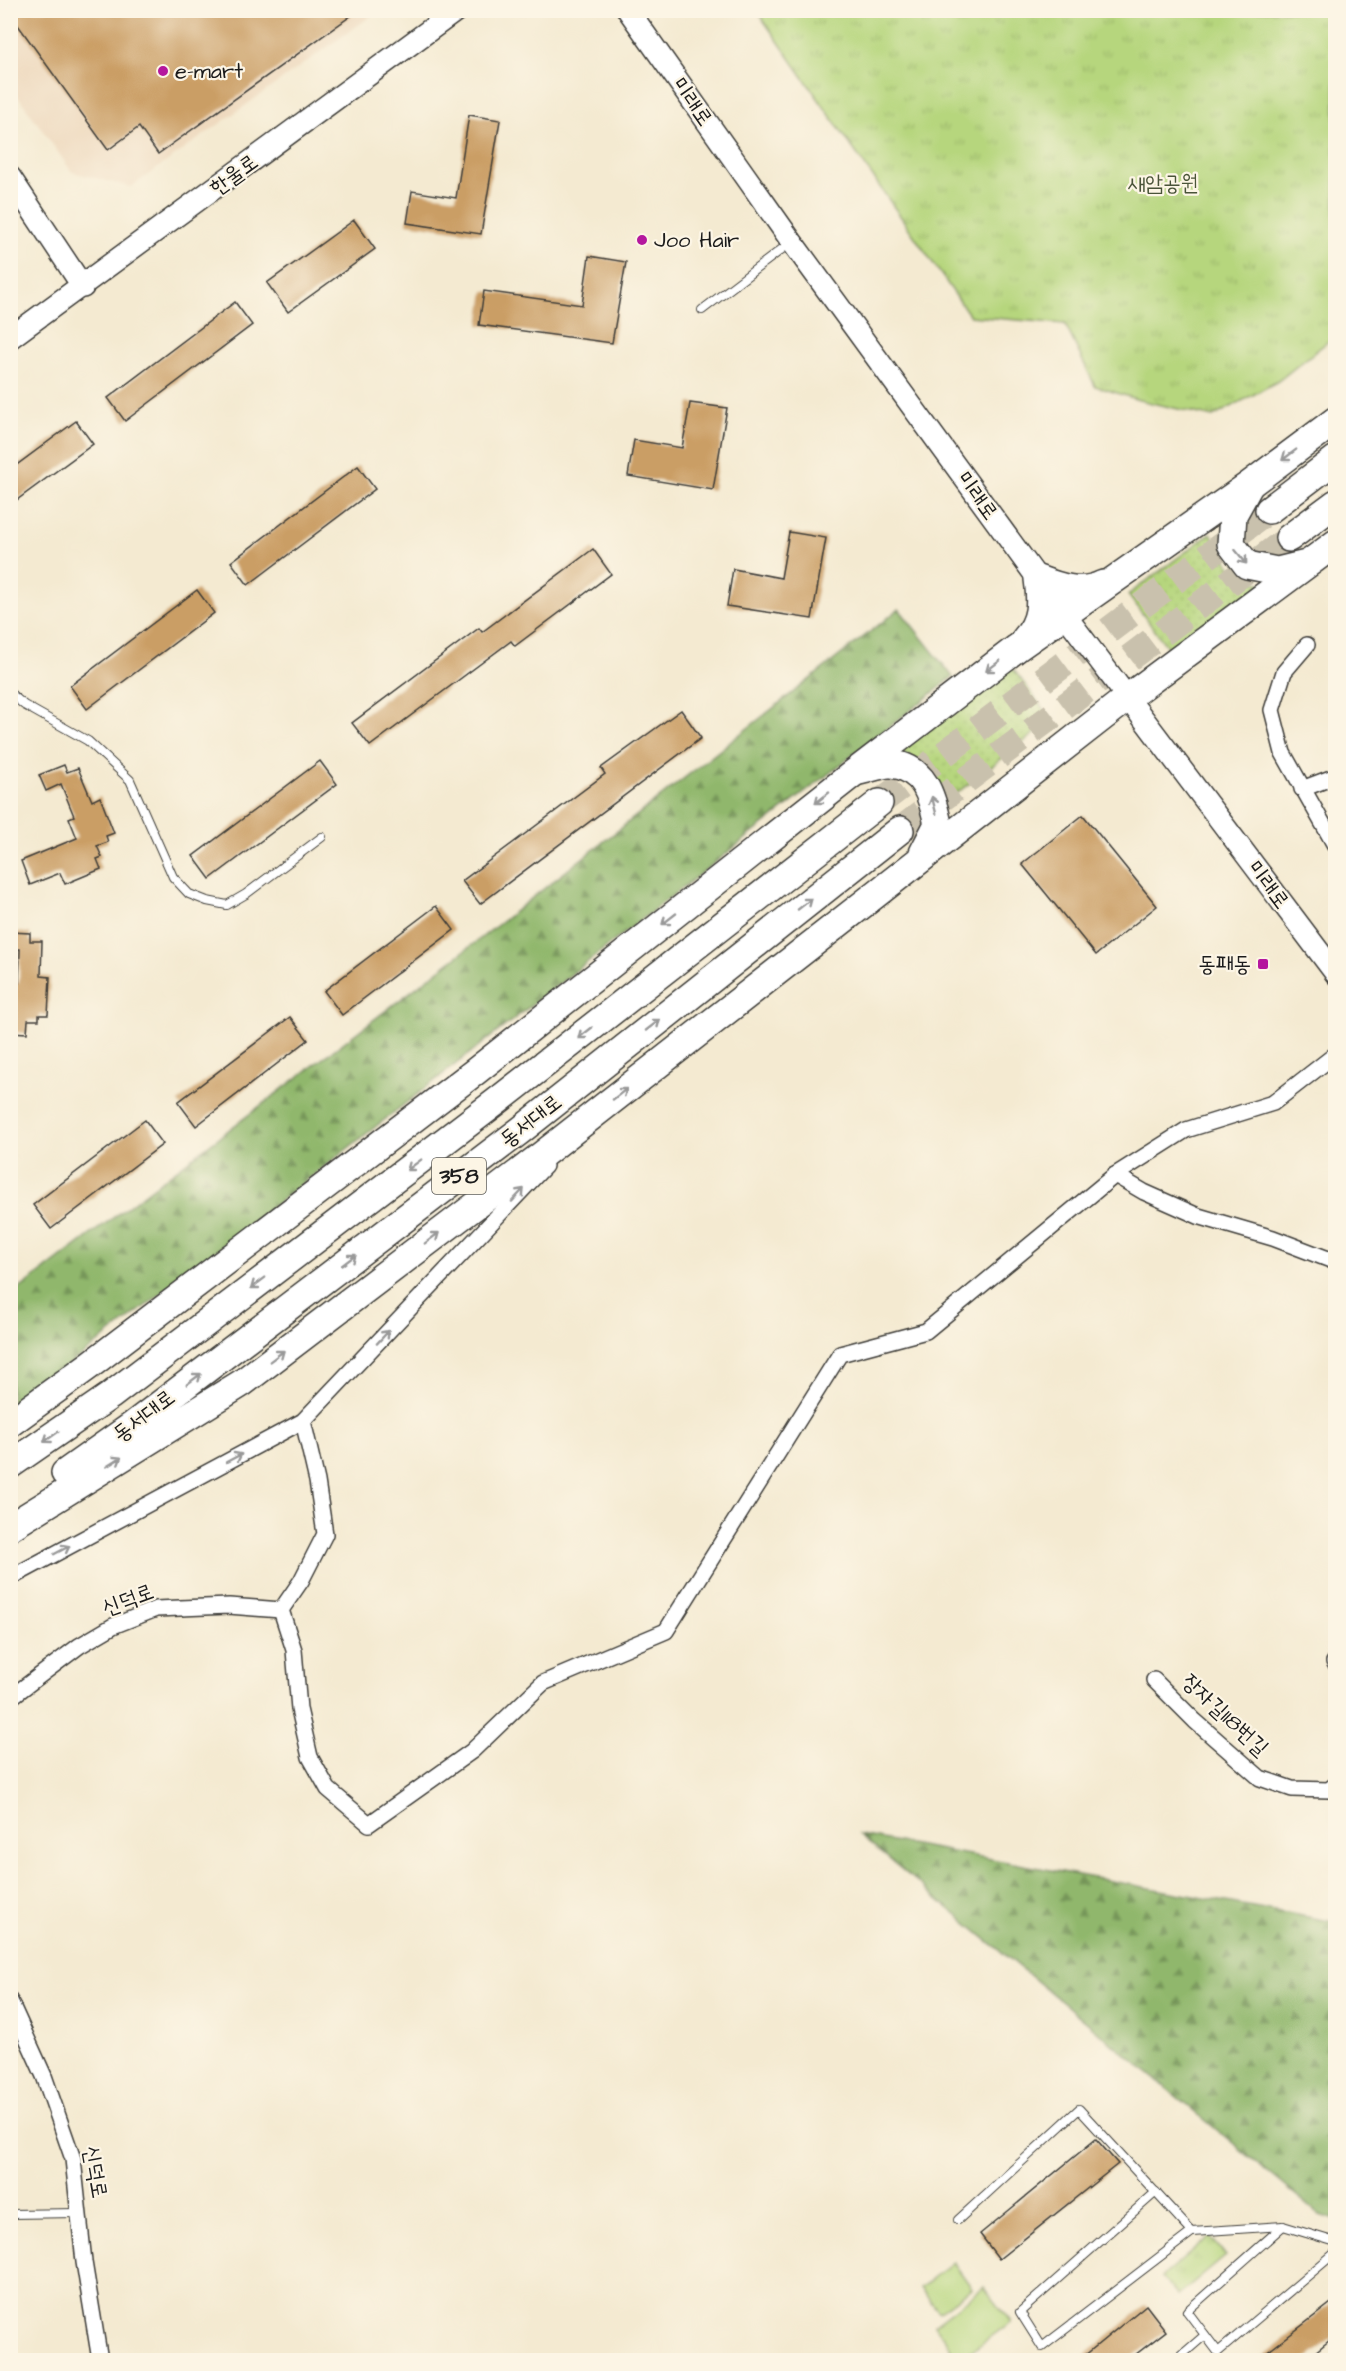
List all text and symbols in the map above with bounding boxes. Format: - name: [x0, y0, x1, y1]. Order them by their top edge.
- place label: e-mart: [175, 56, 243, 87]
- marker: e-mart: [156, 64, 170, 78]
- street label: 미래로: [664, 71, 720, 133]
- street label: 한울로: [203, 147, 265, 203]
- park label: 새암공원: [1128, 168, 1198, 199]
- place label: Joo Hair: [654, 225, 739, 256]
- marker: Joo Hair: [635, 233, 649, 247]
- one-way arrow: [1281, 449, 1297, 462]
- street label: 미래로: [949, 465, 1005, 527]
- one-way arrow: [1235, 549, 1248, 565]
- one-way arrow: [986, 660, 1002, 672]
- one-way arrow: [814, 791, 830, 804]
- one-way arrow: [928, 796, 940, 815]
- street label: 미래로: [1240, 854, 1296, 916]
- one-way arrow: [797, 898, 813, 911]
- one-way arrow: [661, 912, 677, 925]
- place label: 동패동: [1198, 949, 1251, 980]
- marker: 동패동: [1256, 957, 1270, 971]
- one-way arrow: [644, 1019, 660, 1032]
- one-way arrow: [577, 1026, 593, 1039]
- street label: 동서대로: [494, 1087, 568, 1155]
- one-way arrow: [612, 1088, 628, 1101]
- one-way arrow: [406, 1158, 422, 1171]
- road number: 358: [432, 1158, 486, 1194]
- one-way arrow: [510, 1188, 524, 1203]
- one-way arrow: [424, 1232, 440, 1245]
- one-way arrow: [341, 1254, 357, 1267]
- one-way arrow: [251, 1276, 267, 1289]
- one-way arrow: [376, 1329, 391, 1344]
- one-way arrow: [269, 1350, 285, 1363]
- one-way arrow: [186, 1372, 202, 1385]
- street label: 동서대로: [106, 1382, 182, 1450]
- one-way arrow: [44, 1430, 60, 1443]
- one-way arrow: [225, 1452, 242, 1464]
- one-way arrow: [105, 1456, 122, 1468]
- one-way arrow: [53, 1544, 70, 1556]
- street label: 신덕로: [98, 1576, 158, 1624]
- street label: 장자길118번길: [1175, 1667, 1275, 1764]
- street label: 신덕로: [75, 2143, 115, 2201]

